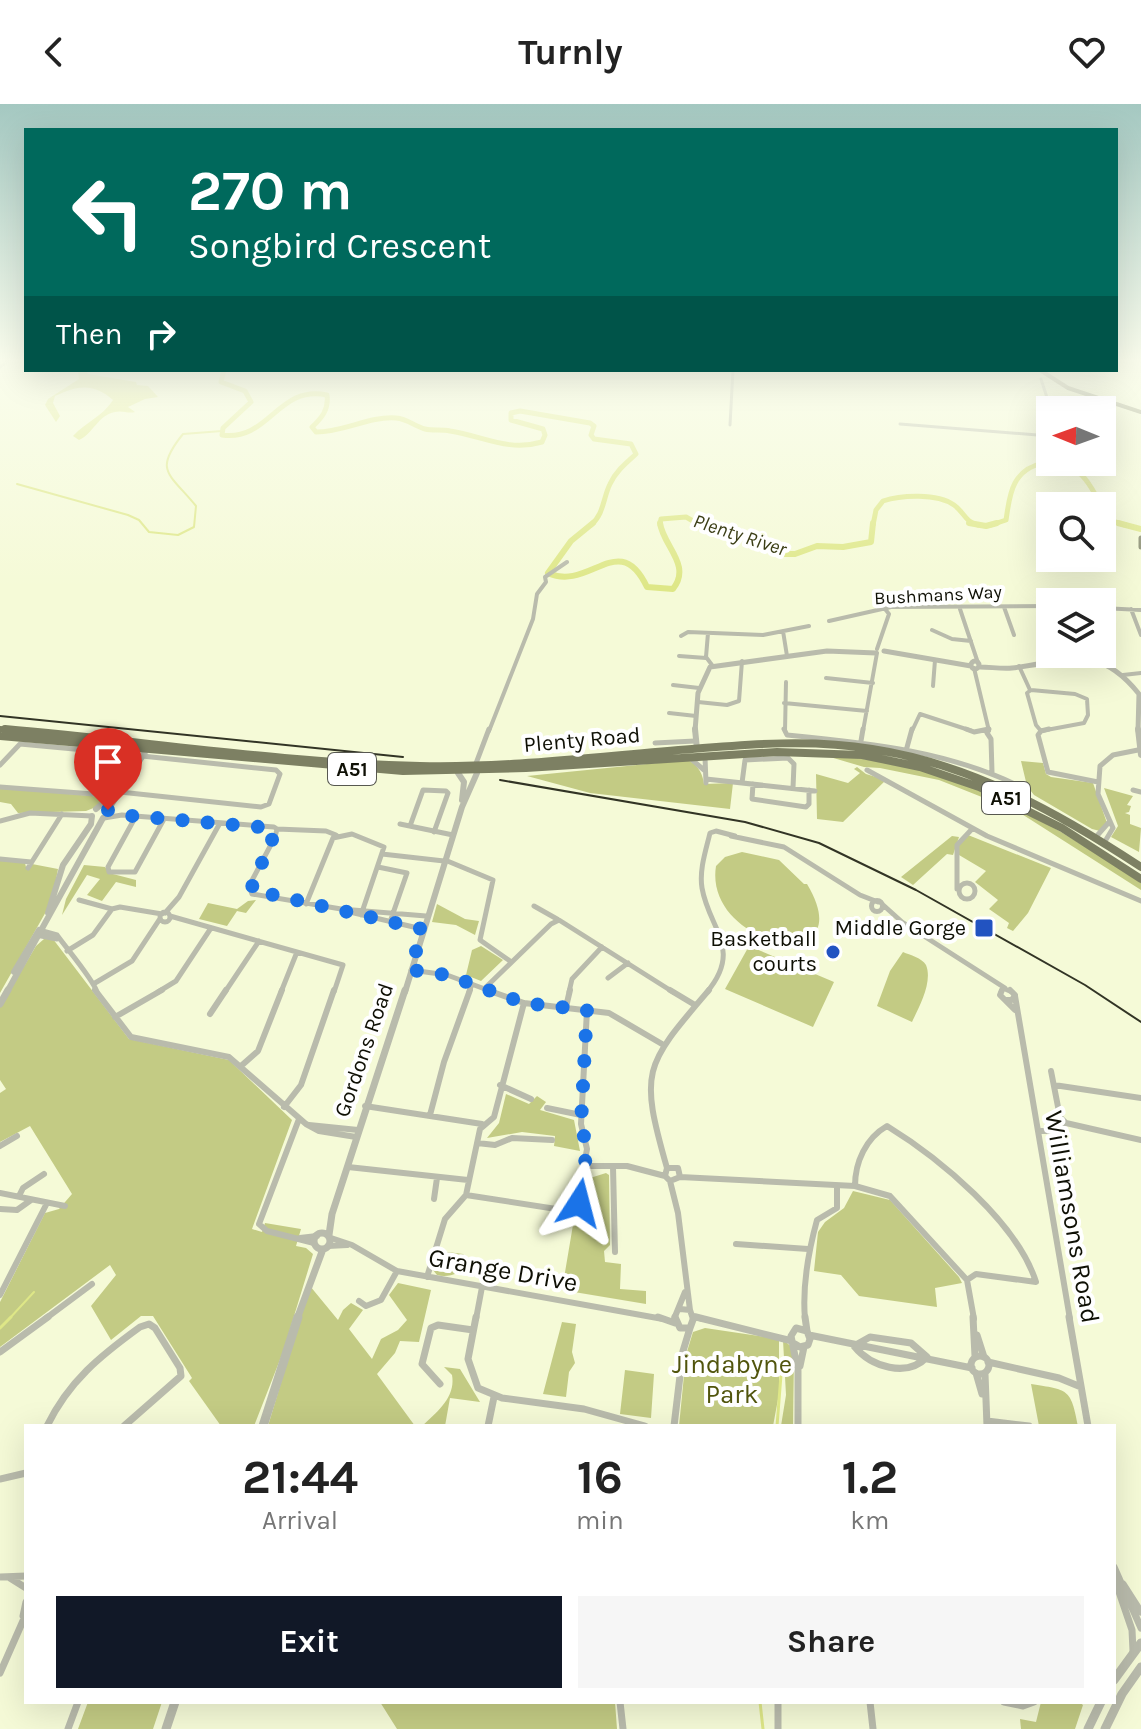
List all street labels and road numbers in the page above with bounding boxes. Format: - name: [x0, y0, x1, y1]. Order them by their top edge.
- street label: Bushmans Way: [874, 581, 1003, 609]
- street label: Plenty Road: [522, 722, 642, 758]
- road number: A51: [328, 753, 376, 785]
- road number: A51: [982, 782, 1030, 814]
- street label: Gordons Road: [329, 980, 399, 1120]
- street label: Williamsons Road: [1038, 1108, 1106, 1326]
- street label: Grange Drive: [426, 1242, 580, 1298]

